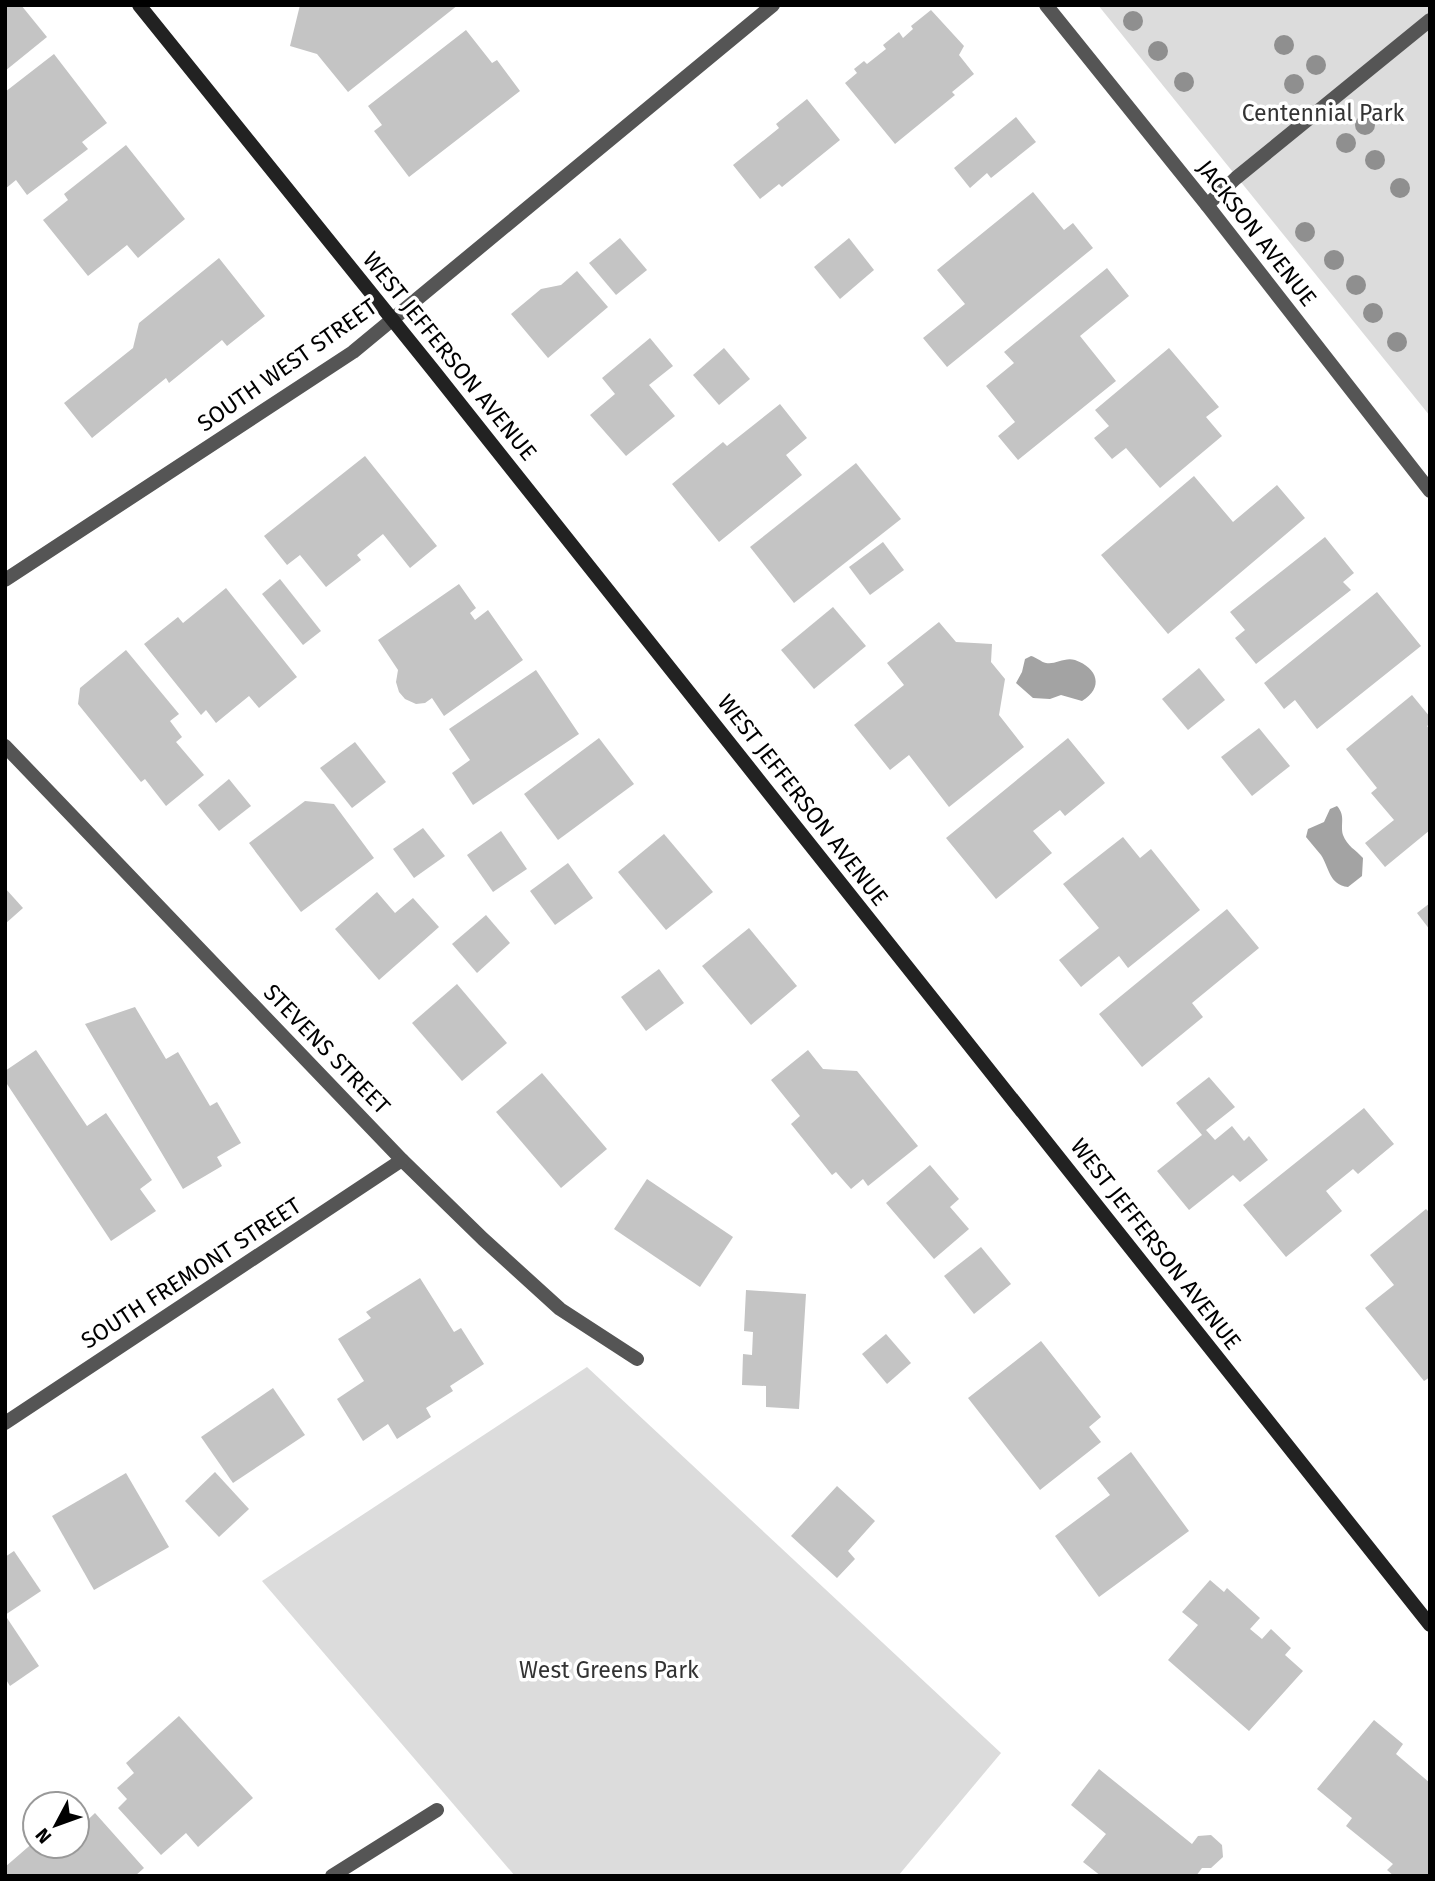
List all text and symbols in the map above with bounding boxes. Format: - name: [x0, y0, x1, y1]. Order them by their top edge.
- park label: Centennial Park: [1242, 99, 1405, 127]
- street label: JACKSON AVENUE: [1191, 154, 1323, 312]
- street label: WEST JEFFERSON AVENUE: [357, 246, 543, 466]
- street label: SOUTH WEST STREET: [192, 292, 382, 437]
- street label: WEST JEFFERSON AVENUE: [712, 689, 894, 911]
- street label: STEVENS STREET: [258, 978, 396, 1120]
- street label: WEST JEFFERSON AVENUE: [1065, 1133, 1247, 1355]
- street label: SOUTH FREMONT STREET: [76, 1191, 306, 1355]
- park label: West Greens Park: [519, 1656, 699, 1684]
- north arrow: [21, 1790, 91, 1860]
- text: N: [31, 1824, 56, 1848]

